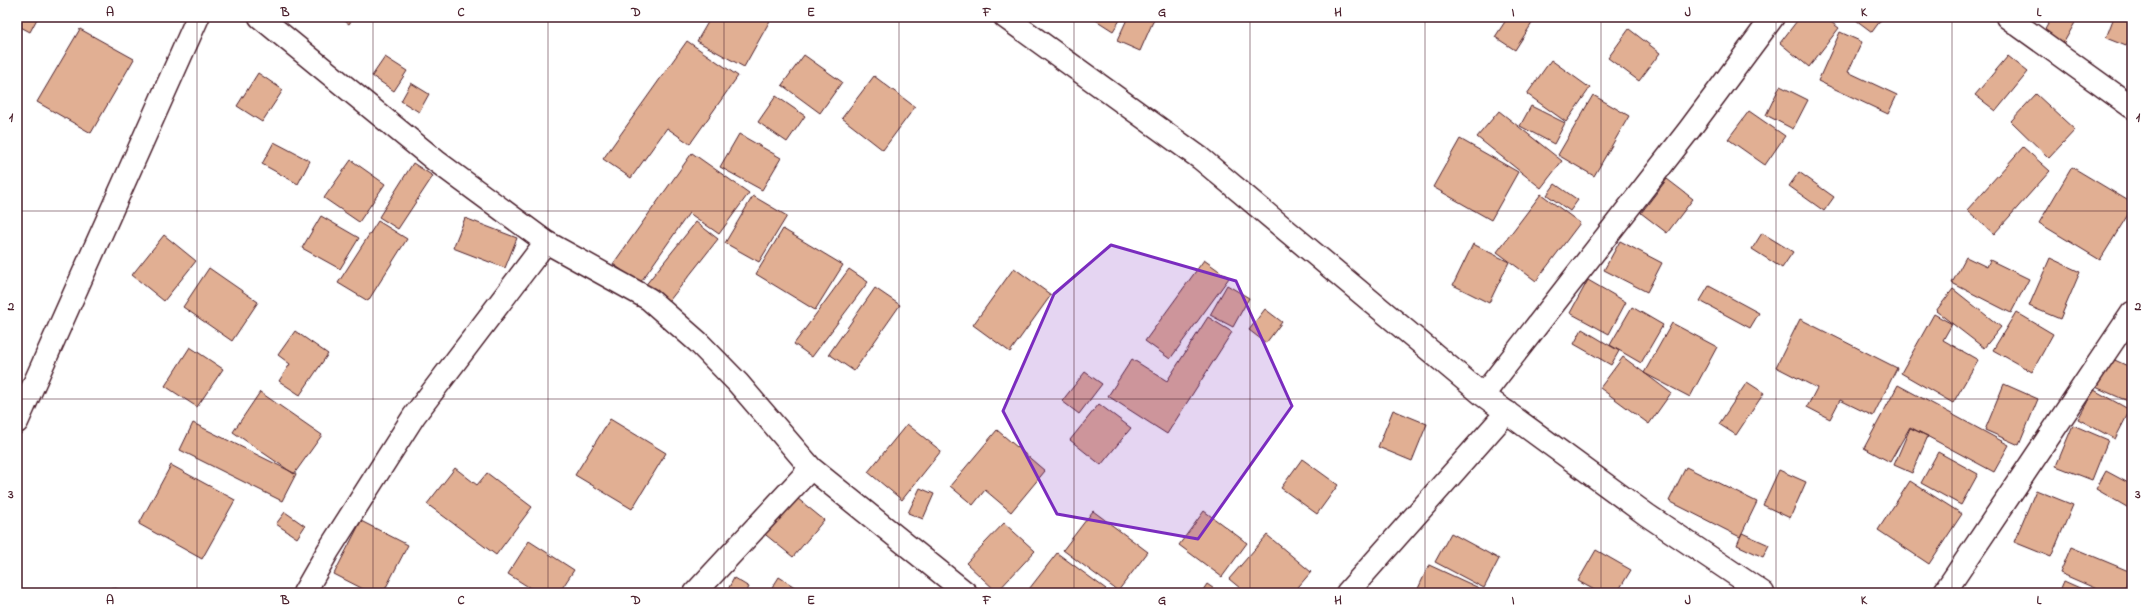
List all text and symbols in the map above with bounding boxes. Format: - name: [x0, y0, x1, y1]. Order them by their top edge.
- text: A: [106, 3, 114, 22]
- text: B: [280, 3, 290, 22]
- text: C: [457, 3, 465, 22]
- text: D: [630, 3, 641, 22]
- text: E: [807, 3, 815, 22]
- text: F: [982, 3, 992, 22]
- text: G: [1158, 3, 1166, 22]
- text: H: [1334, 3, 1342, 22]
- text: I: [1511, 3, 1515, 22]
- text: J: [1685, 3, 1691, 22]
- text: K: [1861, 3, 1868, 22]
- text: L: [2037, 3, 2043, 22]
- text: 1: [9, 108, 14, 127]
- text: 1: [2136, 108, 2141, 127]
- text: 2: [7, 297, 15, 316]
- text: 2: [2134, 297, 2142, 316]
- text: 3: [7, 485, 14, 504]
- text: 3: [2134, 485, 2141, 504]
- text: A: [106, 591, 114, 610]
- text: B: [280, 591, 290, 610]
- text: C: [457, 591, 465, 610]
- text: D: [630, 591, 641, 610]
- text: E: [807, 591, 815, 610]
- text: F: [982, 591, 992, 610]
- text: G: [1158, 591, 1166, 610]
- text: H: [1334, 591, 1342, 610]
- text: I: [1511, 591, 1515, 610]
- text: J: [1685, 591, 1691, 610]
- text: K: [1861, 591, 1868, 610]
- text: L: [2037, 591, 2043, 610]

